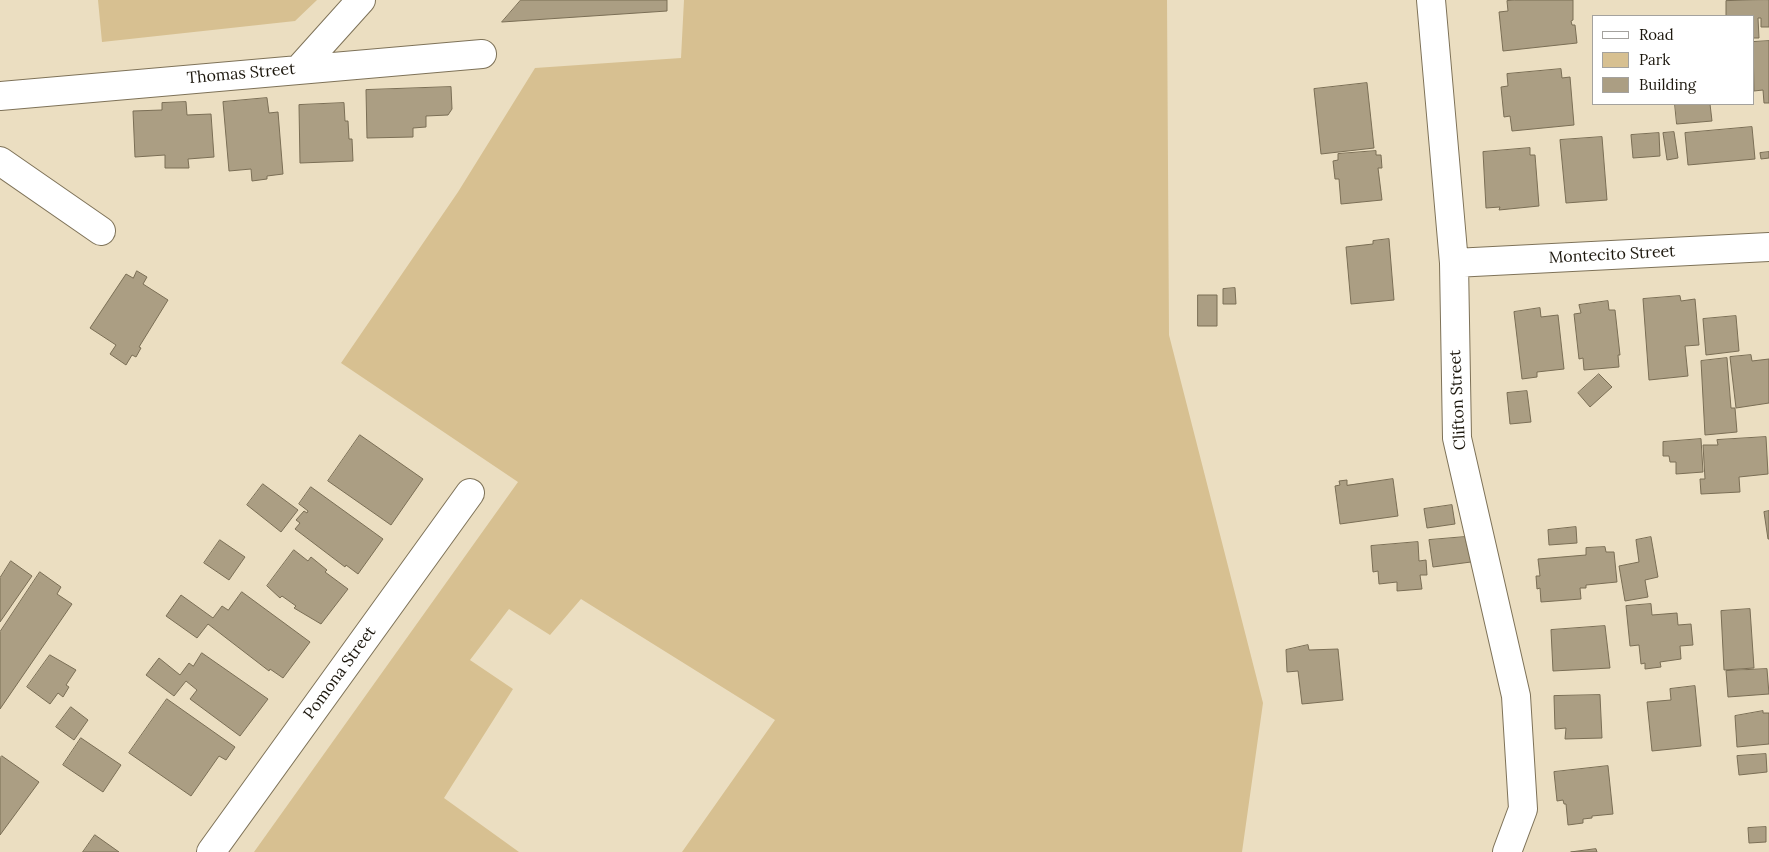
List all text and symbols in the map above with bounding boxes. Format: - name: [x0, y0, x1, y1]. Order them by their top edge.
- legend: [1592, 15, 1754, 105]
- text: Road: [1639, 25, 1674, 44]
- text: Park: [1639, 50, 1670, 69]
- street label: Thomas Street: [186, 60, 296, 88]
- text: Building: [1639, 75, 1696, 94]
- street label: Montecito Street: [1548, 242, 1676, 268]
- street label: Clifton Street: [1446, 349, 1470, 451]
- street label: Pomona Street: [300, 623, 380, 723]

